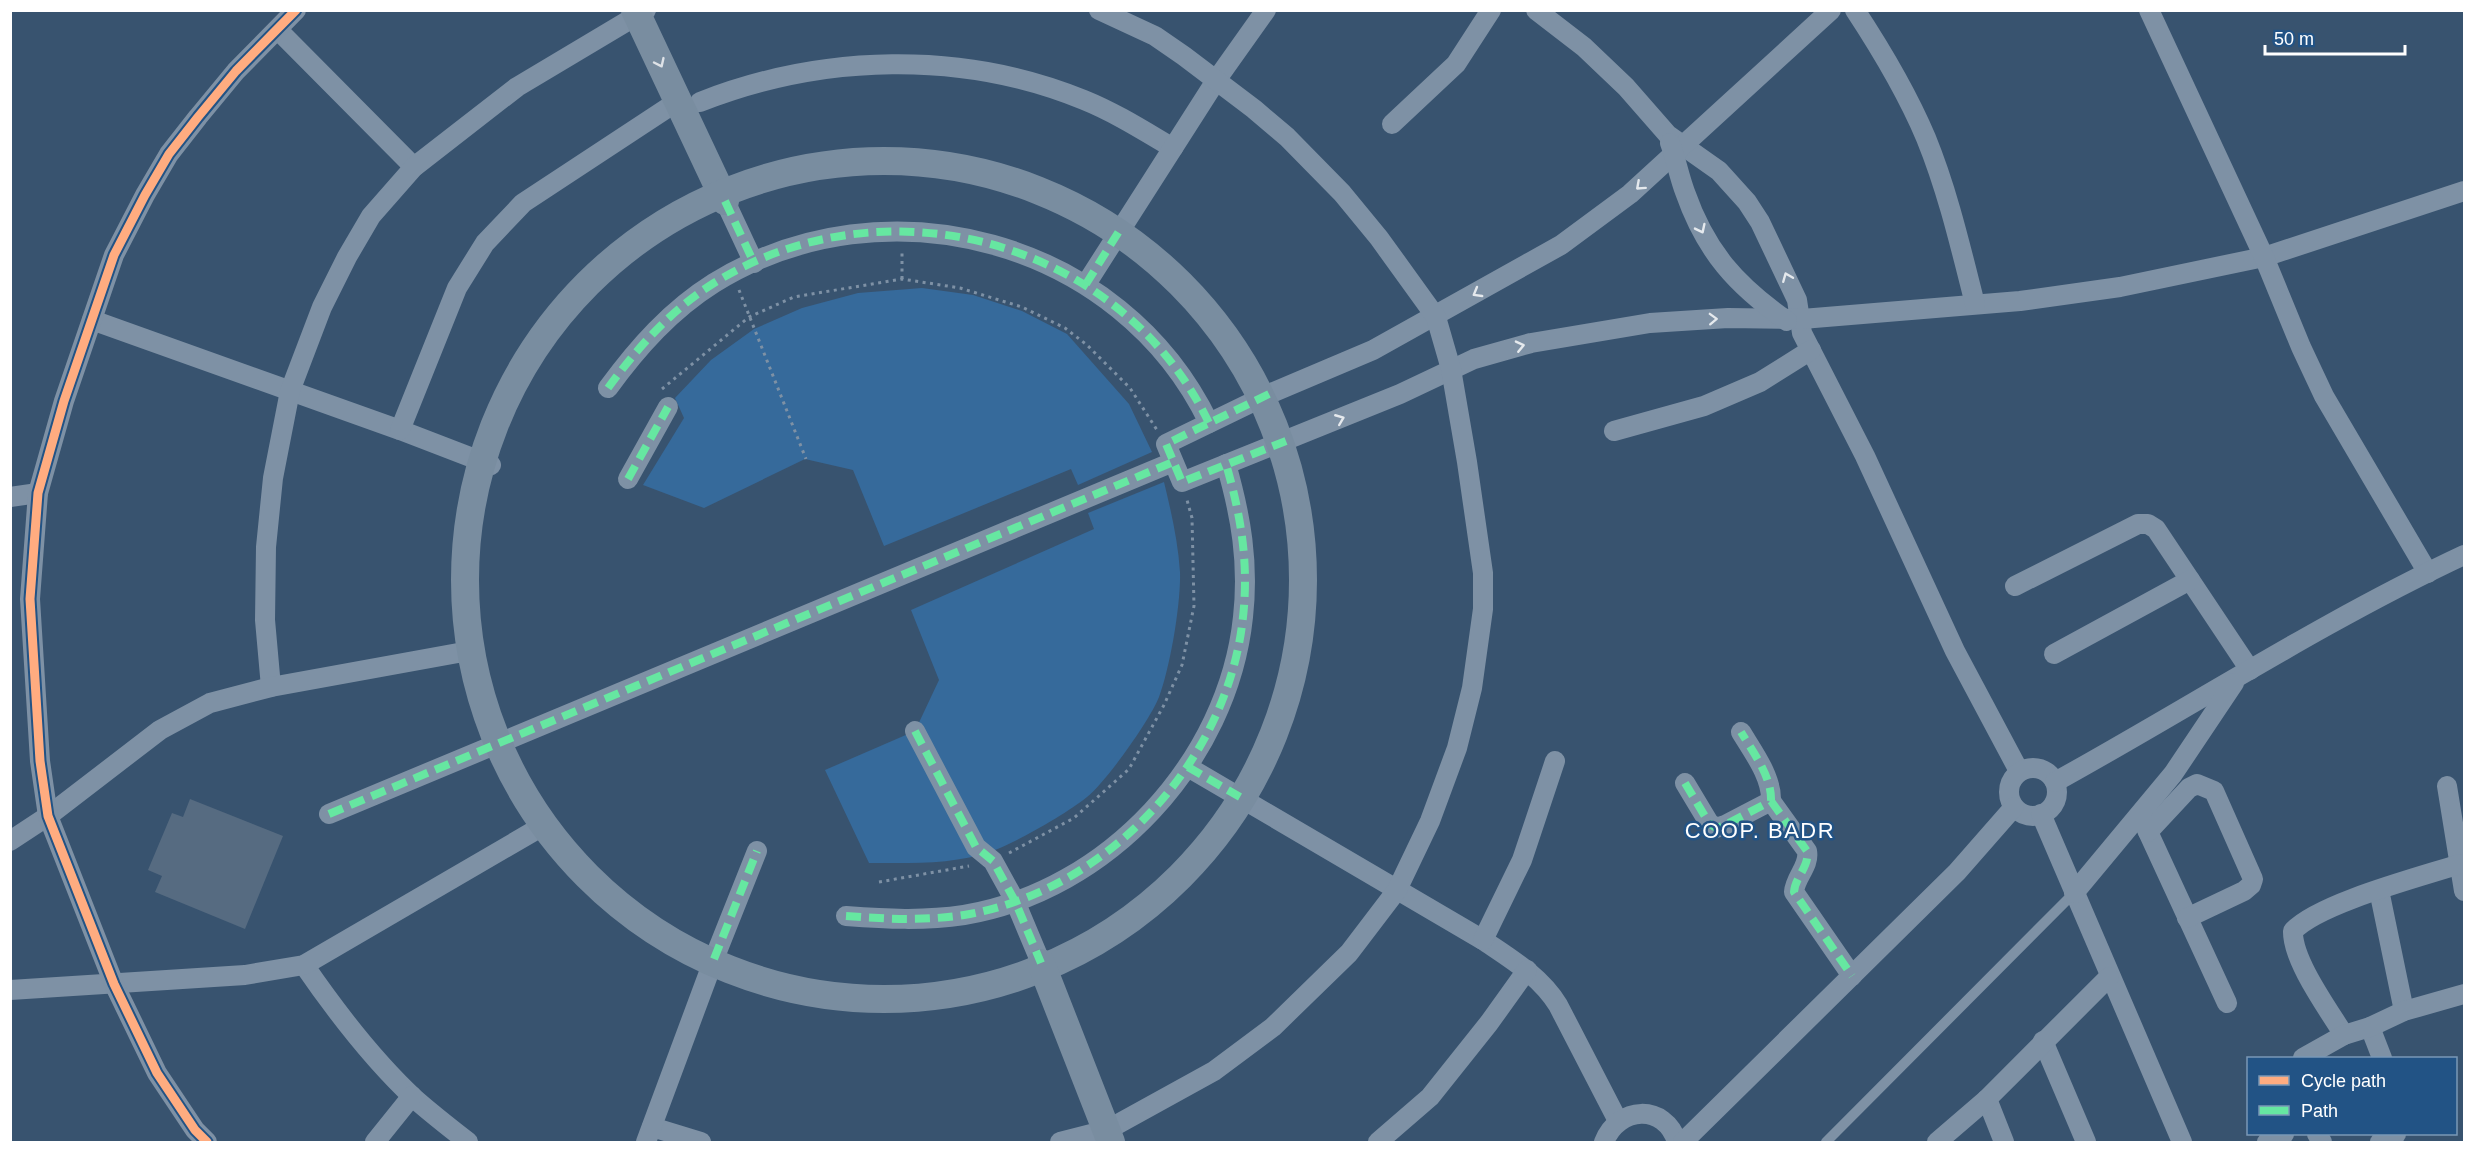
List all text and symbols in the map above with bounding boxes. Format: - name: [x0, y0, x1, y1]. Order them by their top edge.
- scale bar: [2265, 18, 2404, 56]
- text: 50 m: [2274, 29, 2314, 49]
- one-way arrow: [653, 57, 665, 68]
- one-way arrow: [1636, 179, 1646, 190]
- one-way arrow: [1693, 223, 1705, 234]
- one-way arrow: [1782, 272, 1794, 283]
- one-way arrow: [1473, 285, 1483, 297]
- one-way arrow: [1709, 312, 1718, 325]
- one-way arrow: [1515, 340, 1525, 353]
- one-way arrow: [1334, 414, 1345, 426]
- district label: COOP. BADR: [1685, 818, 1835, 843]
- legend: [2247, 1057, 2457, 1135]
- text: Cycle path: [2301, 1071, 2386, 1091]
- text: Path: [2301, 1101, 2338, 1121]

